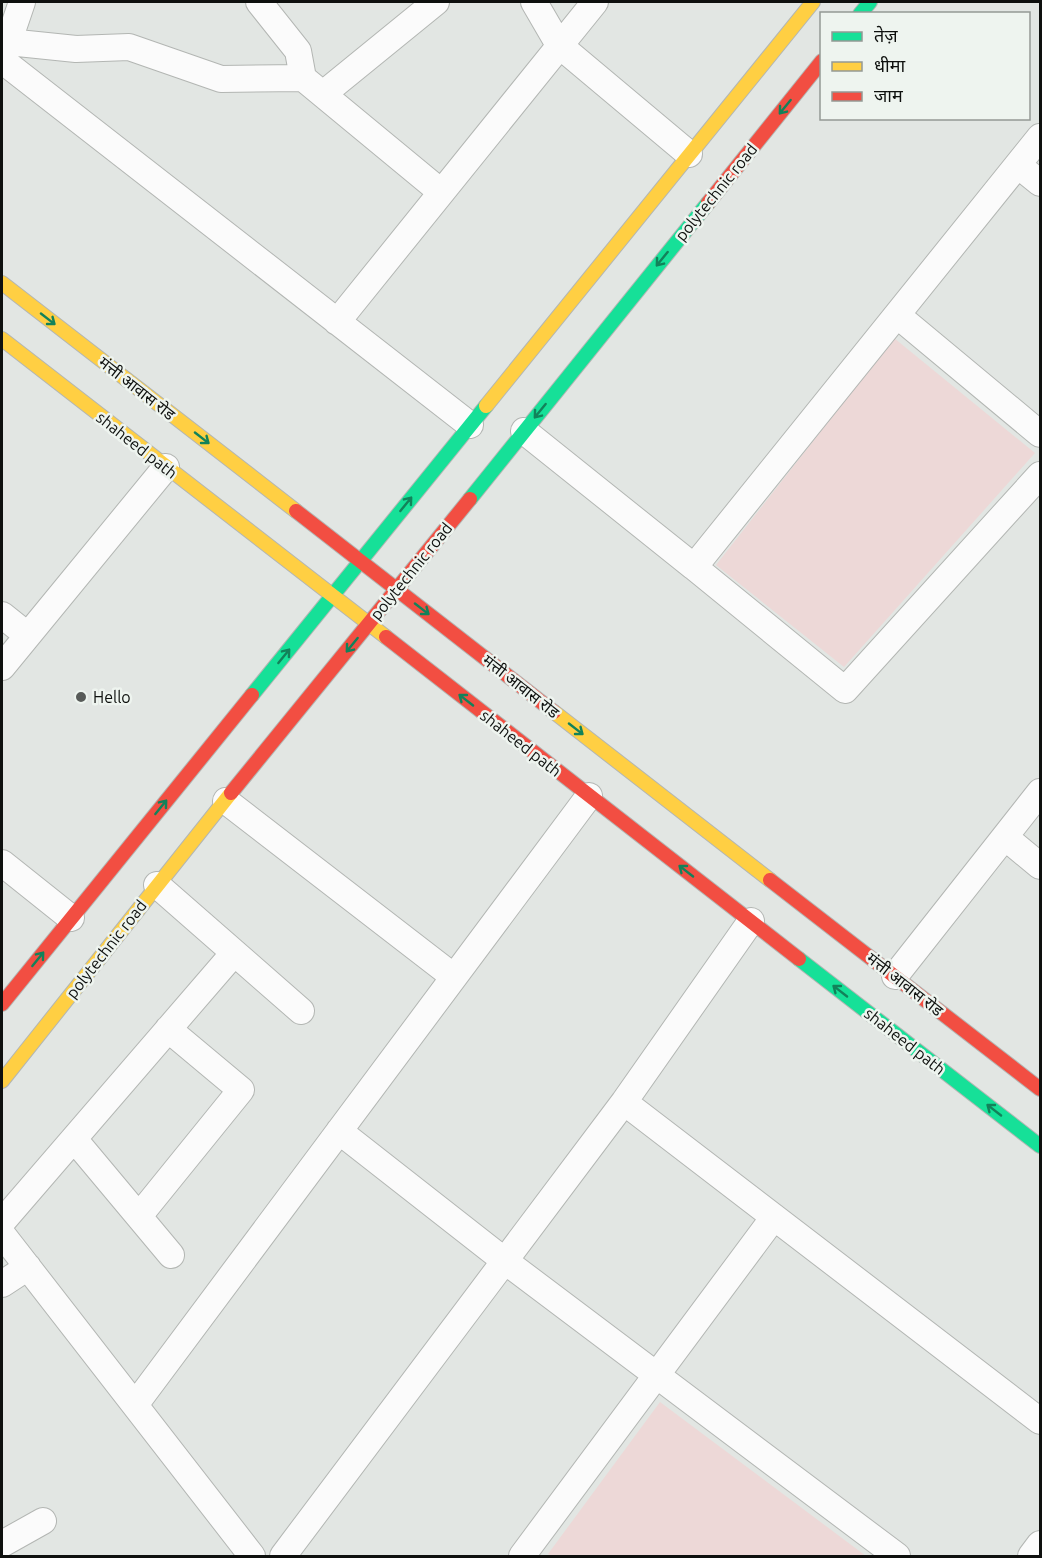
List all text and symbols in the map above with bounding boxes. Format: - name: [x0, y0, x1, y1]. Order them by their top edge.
- legend: [820, 12, 1030, 120]
- text: तेज़: [874, 25, 898, 45]
- text: धीमा: [874, 55, 905, 75]
- text: जाम: [874, 85, 904, 105]
- one-way arrow: [778, 99, 791, 115]
- street label: polytechnic road: [671, 140, 761, 244]
- one-way arrow: [656, 251, 669, 267]
- one-way arrow: [39, 312, 55, 325]
- street label: मंत्ती आवास रोड: [95, 353, 179, 424]
- one-way arrow: [534, 403, 547, 419]
- street label: shaheed path: [93, 408, 181, 482]
- one-way arrow: [194, 432, 210, 445]
- one-way arrow: [400, 496, 413, 512]
- street label: polytechnic road: [366, 519, 456, 623]
- one-way arrow: [414, 603, 430, 616]
- one-way arrow: [346, 636, 359, 652]
- one-way arrow: [277, 648, 290, 664]
- street label: मंत्ती आवास रोड: [479, 651, 563, 722]
- place label: Hello: [93, 688, 131, 706]
- marker: Hello: [74, 690, 88, 704]
- one-way arrow: [458, 694, 474, 707]
- street label: shaheed path: [477, 706, 565, 780]
- one-way arrow: [568, 722, 584, 735]
- one-way arrow: [154, 800, 168, 815]
- one-way arrow: [678, 865, 694, 878]
- street label: polytechnic road: [62, 896, 150, 1002]
- street label: मंत्ती आवास रोड: [863, 949, 947, 1020]
- one-way arrow: [32, 951, 45, 967]
- one-way arrow: [833, 984, 849, 997]
- street label: shaheed path: [861, 1004, 949, 1078]
- one-way arrow: [987, 1104, 1003, 1117]

